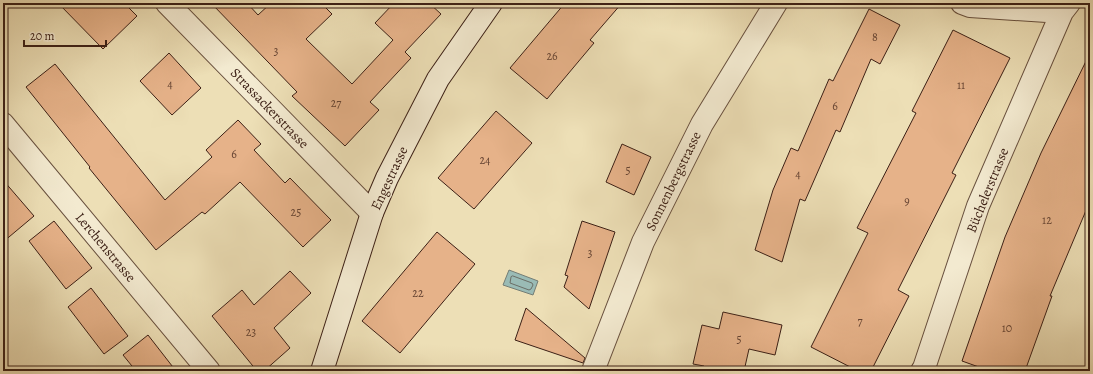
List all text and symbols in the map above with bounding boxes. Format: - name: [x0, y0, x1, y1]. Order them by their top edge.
- scale bar: [24, 22, 106, 48]
- text: 20 m: [30, 28, 54, 44]
- house number: 8: [872, 29, 878, 45]
- house number: 3: [274, 43, 279, 59]
- house number: 26: [546, 48, 558, 64]
- street label: Strassackerstrasse: [226, 64, 313, 153]
- house number: 4: [167, 76, 173, 92]
- house number: 11: [957, 77, 965, 93]
- house number: 27: [331, 95, 342, 111]
- house number: 6: [832, 98, 838, 114]
- street label: Sonnenbergstrasse: [641, 128, 706, 234]
- street label: Engestrasse: [366, 143, 413, 213]
- street label: Büchelerstrasse: [962, 145, 1013, 236]
- house number: 6: [231, 146, 237, 162]
- house number: 24: [479, 152, 491, 168]
- house number: 5: [625, 162, 631, 178]
- house number: 4: [795, 166, 801, 182]
- house number: 9: [904, 193, 910, 209]
- house number: 25: [291, 204, 301, 220]
- street label: Lerchenstrasse: [71, 208, 140, 286]
- house number: 12: [1042, 212, 1052, 228]
- house number: 3: [588, 245, 593, 261]
- house number: 22: [412, 285, 424, 301]
- house number: 7: [857, 313, 863, 329]
- house number: 10: [1002, 320, 1012, 336]
- house number: 23: [246, 324, 256, 340]
- house number: 5: [736, 331, 742, 347]

